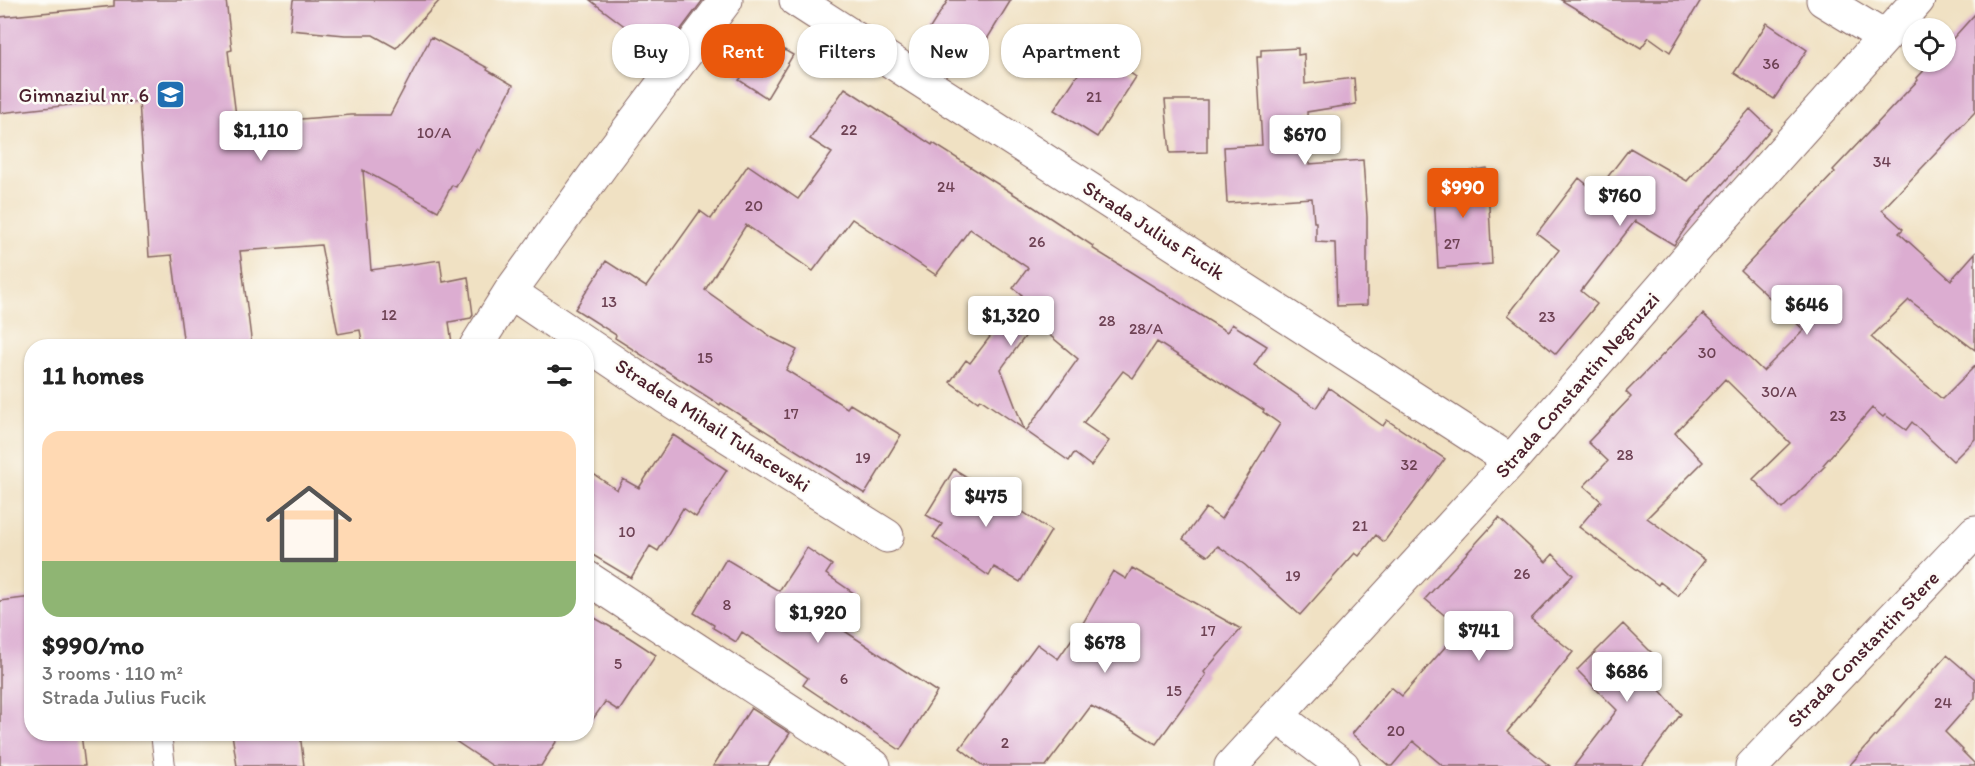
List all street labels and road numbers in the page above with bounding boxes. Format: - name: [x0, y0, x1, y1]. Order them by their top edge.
- street label: Strada Julius Fucik: [1079, 175, 1230, 285]
- street label: Strada Constantin Negruzzi: [1490, 287, 1664, 483]
- street label: Stradela Mihail Tuhacevski: [611, 353, 815, 497]
- street label: Strada Constantin Stere: [1782, 566, 1944, 732]

